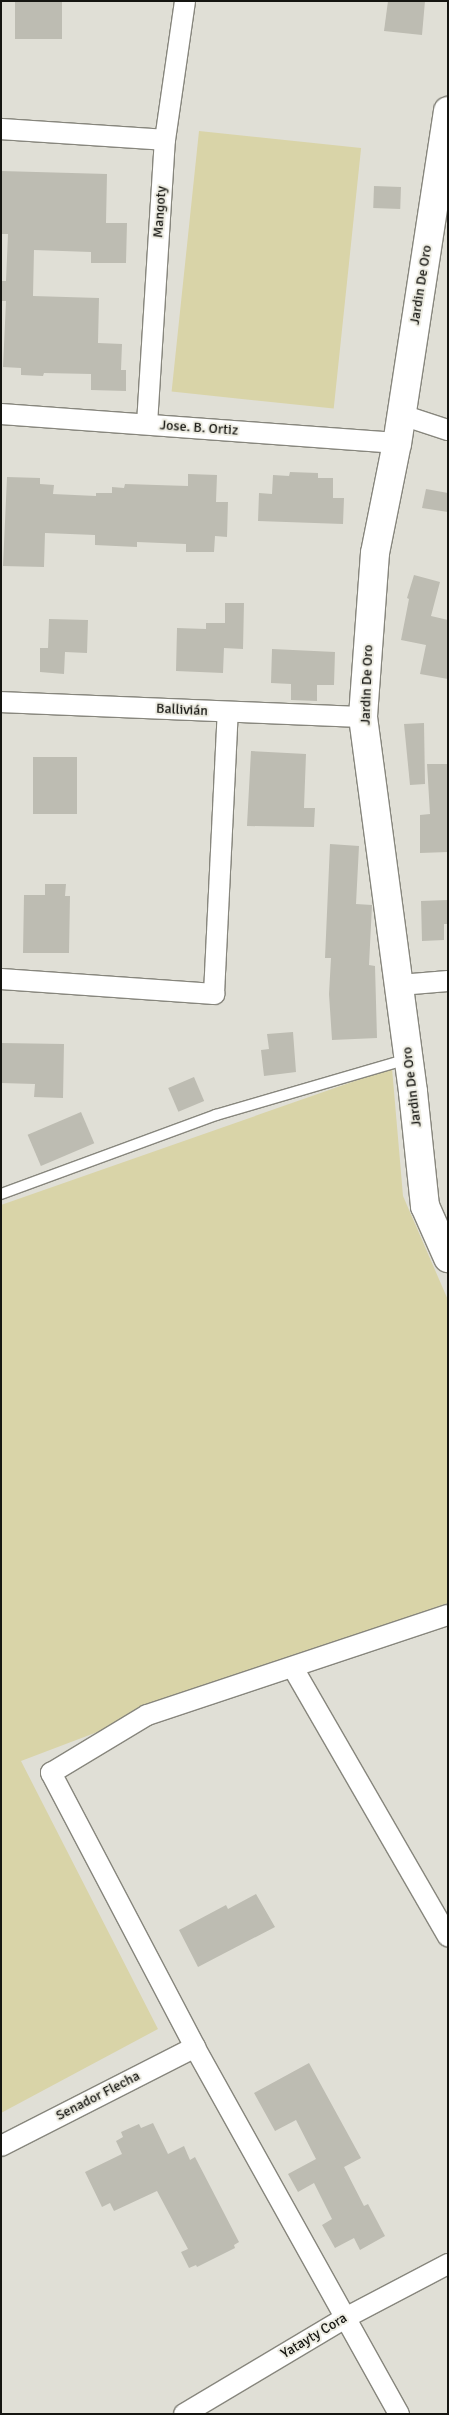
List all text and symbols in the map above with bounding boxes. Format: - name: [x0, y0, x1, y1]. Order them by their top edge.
- street label: Mangoty: [150, 185, 170, 239]
- street label: Jardin De Oro: [406, 244, 436, 326]
- street label: Jose. B. Ortiz: [159, 417, 239, 439]
- street label: Jardin De Oro: [357, 645, 377, 725]
- street label: Ballivián: [156, 700, 208, 720]
- street label: Jardin De Oro: [399, 1046, 425, 1128]
- street label: Senador Flecha: [53, 2068, 143, 2124]
- street label: Yatayty Cora: [278, 2310, 350, 2362]

